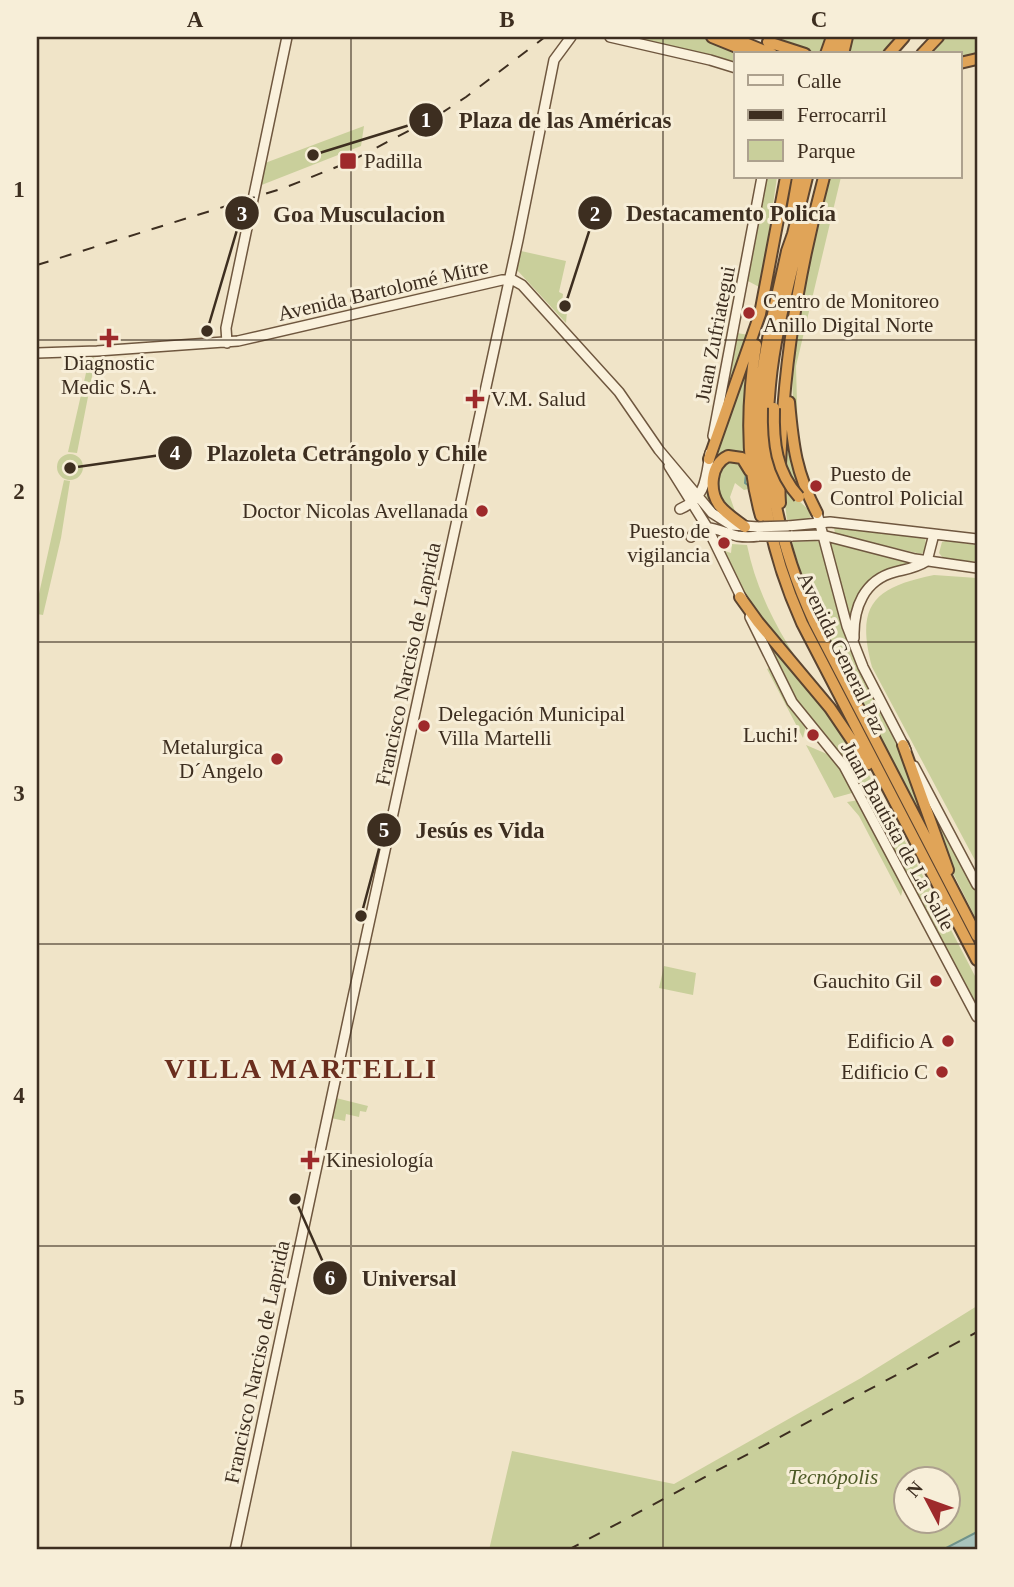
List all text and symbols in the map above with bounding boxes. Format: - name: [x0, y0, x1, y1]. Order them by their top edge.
- text: A: [187, 7, 204, 32]
- text: B: [499, 7, 515, 32]
- text: C: [811, 7, 827, 32]
- legend: [734, 52, 962, 178]
- text: Calle: [797, 69, 841, 93]
- callout: Plaza de las Américas: [409, 98, 685, 142]
- text: Ferrocarril: [797, 103, 887, 127]
- text: 1: [421, 108, 431, 132]
- text: Plaza de las Américas: [459, 108, 671, 133]
- text: Parque: [797, 139, 855, 163]
- place label: Padilla: [364, 149, 423, 173]
- marker: Padilla: [338, 151, 358, 171]
- text: 1: [13, 177, 25, 202]
- callout: Goa Musculacion: [224, 191, 459, 235]
- callout: Destacamento Policía: [577, 191, 850, 235]
- text: Destacamento Policía: [626, 201, 837, 226]
- text: 3: [237, 202, 247, 226]
- text: Goa Musculacion: [273, 202, 445, 227]
- text: 2: [590, 202, 600, 226]
- street label: Avenida Bartolomé Mitre: [275, 254, 491, 326]
- street label: Juan Zufriategui: [690, 264, 740, 404]
- place label: Centro de Monitoreo Anillo Digital Norte: [763, 289, 939, 337]
- marker: Centro de Monitoreo Anillo Digital Norte: [741, 305, 757, 321]
- marker: Diagnostic Medic S.A.: [99, 328, 119, 348]
- place label: Diagnostic Medic S.A.: [61, 351, 157, 399]
- place label: V.M. Salud: [491, 387, 586, 411]
- marker: V.M. Salud: [465, 389, 485, 409]
- callout: Plazoleta Cetrángolo y Chile: [157, 431, 501, 475]
- text: 4: [170, 441, 181, 465]
- text: Plazoleta Cetrángolo y Chile: [207, 441, 487, 466]
- place label: Puesto de Control Policial: [830, 462, 964, 510]
- marker: Puesto de Control Policial: [808, 478, 824, 494]
- text: 2: [13, 479, 25, 504]
- place label: Doctor Nicolas Avellanada: [242, 499, 469, 523]
- marker: Doctor Nicolas Avellanada: [474, 503, 490, 519]
- place label: Puesto de vigilancia: [627, 519, 711, 567]
- marker: Puesto de vigilancia: [716, 535, 732, 551]
- street label: Francisco Narciso de Laprida: [370, 540, 446, 788]
- street label: Avenida General Paz: [792, 568, 892, 738]
- place label: Delegación Municipal Villa Martelli: [438, 702, 625, 750]
- marker: Delegación Municipal Villa Martelli: [416, 718, 432, 734]
- place label: Luchi!: [743, 723, 799, 747]
- marker: Luchi!: [805, 727, 821, 743]
- place label: Metalurgica D´Angelo: [162, 735, 264, 783]
- street label: Juan Bautista de La Salle: [836, 737, 960, 935]
- marker: Metalurgica D´Angelo: [269, 751, 285, 767]
- text: 3: [13, 781, 25, 806]
- callout: Jesús es Vida: [366, 808, 559, 852]
- text: 5: [379, 818, 389, 842]
- text: Jesús es Vida: [415, 818, 545, 843]
- place label: Gauchito Gil: [813, 969, 922, 993]
- marker: Gauchito Gil: [928, 973, 944, 989]
- place label: Edificio A: [847, 1029, 935, 1053]
- marker: Edificio A: [940, 1033, 956, 1049]
- district label: VILLA MARTELLI: [164, 1053, 438, 1084]
- place label: Edificio C: [841, 1060, 928, 1084]
- marker: Edificio C: [934, 1064, 950, 1080]
- text: 4: [13, 1083, 25, 1108]
- place label: Kinesiología: [326, 1148, 434, 1172]
- marker: Kinesiología: [300, 1150, 320, 1170]
- street label: Francisco Narciso de Laprida: [219, 1238, 295, 1486]
- callout: Universal: [313, 1256, 470, 1300]
- text: 6: [325, 1266, 335, 1290]
- text: Universal: [362, 1266, 456, 1291]
- text: 5: [13, 1385, 25, 1410]
- north arrow: [892, 1464, 962, 1534]
- park label: Tecnópolis: [788, 1465, 878, 1489]
- text: N: [902, 1477, 927, 1501]

